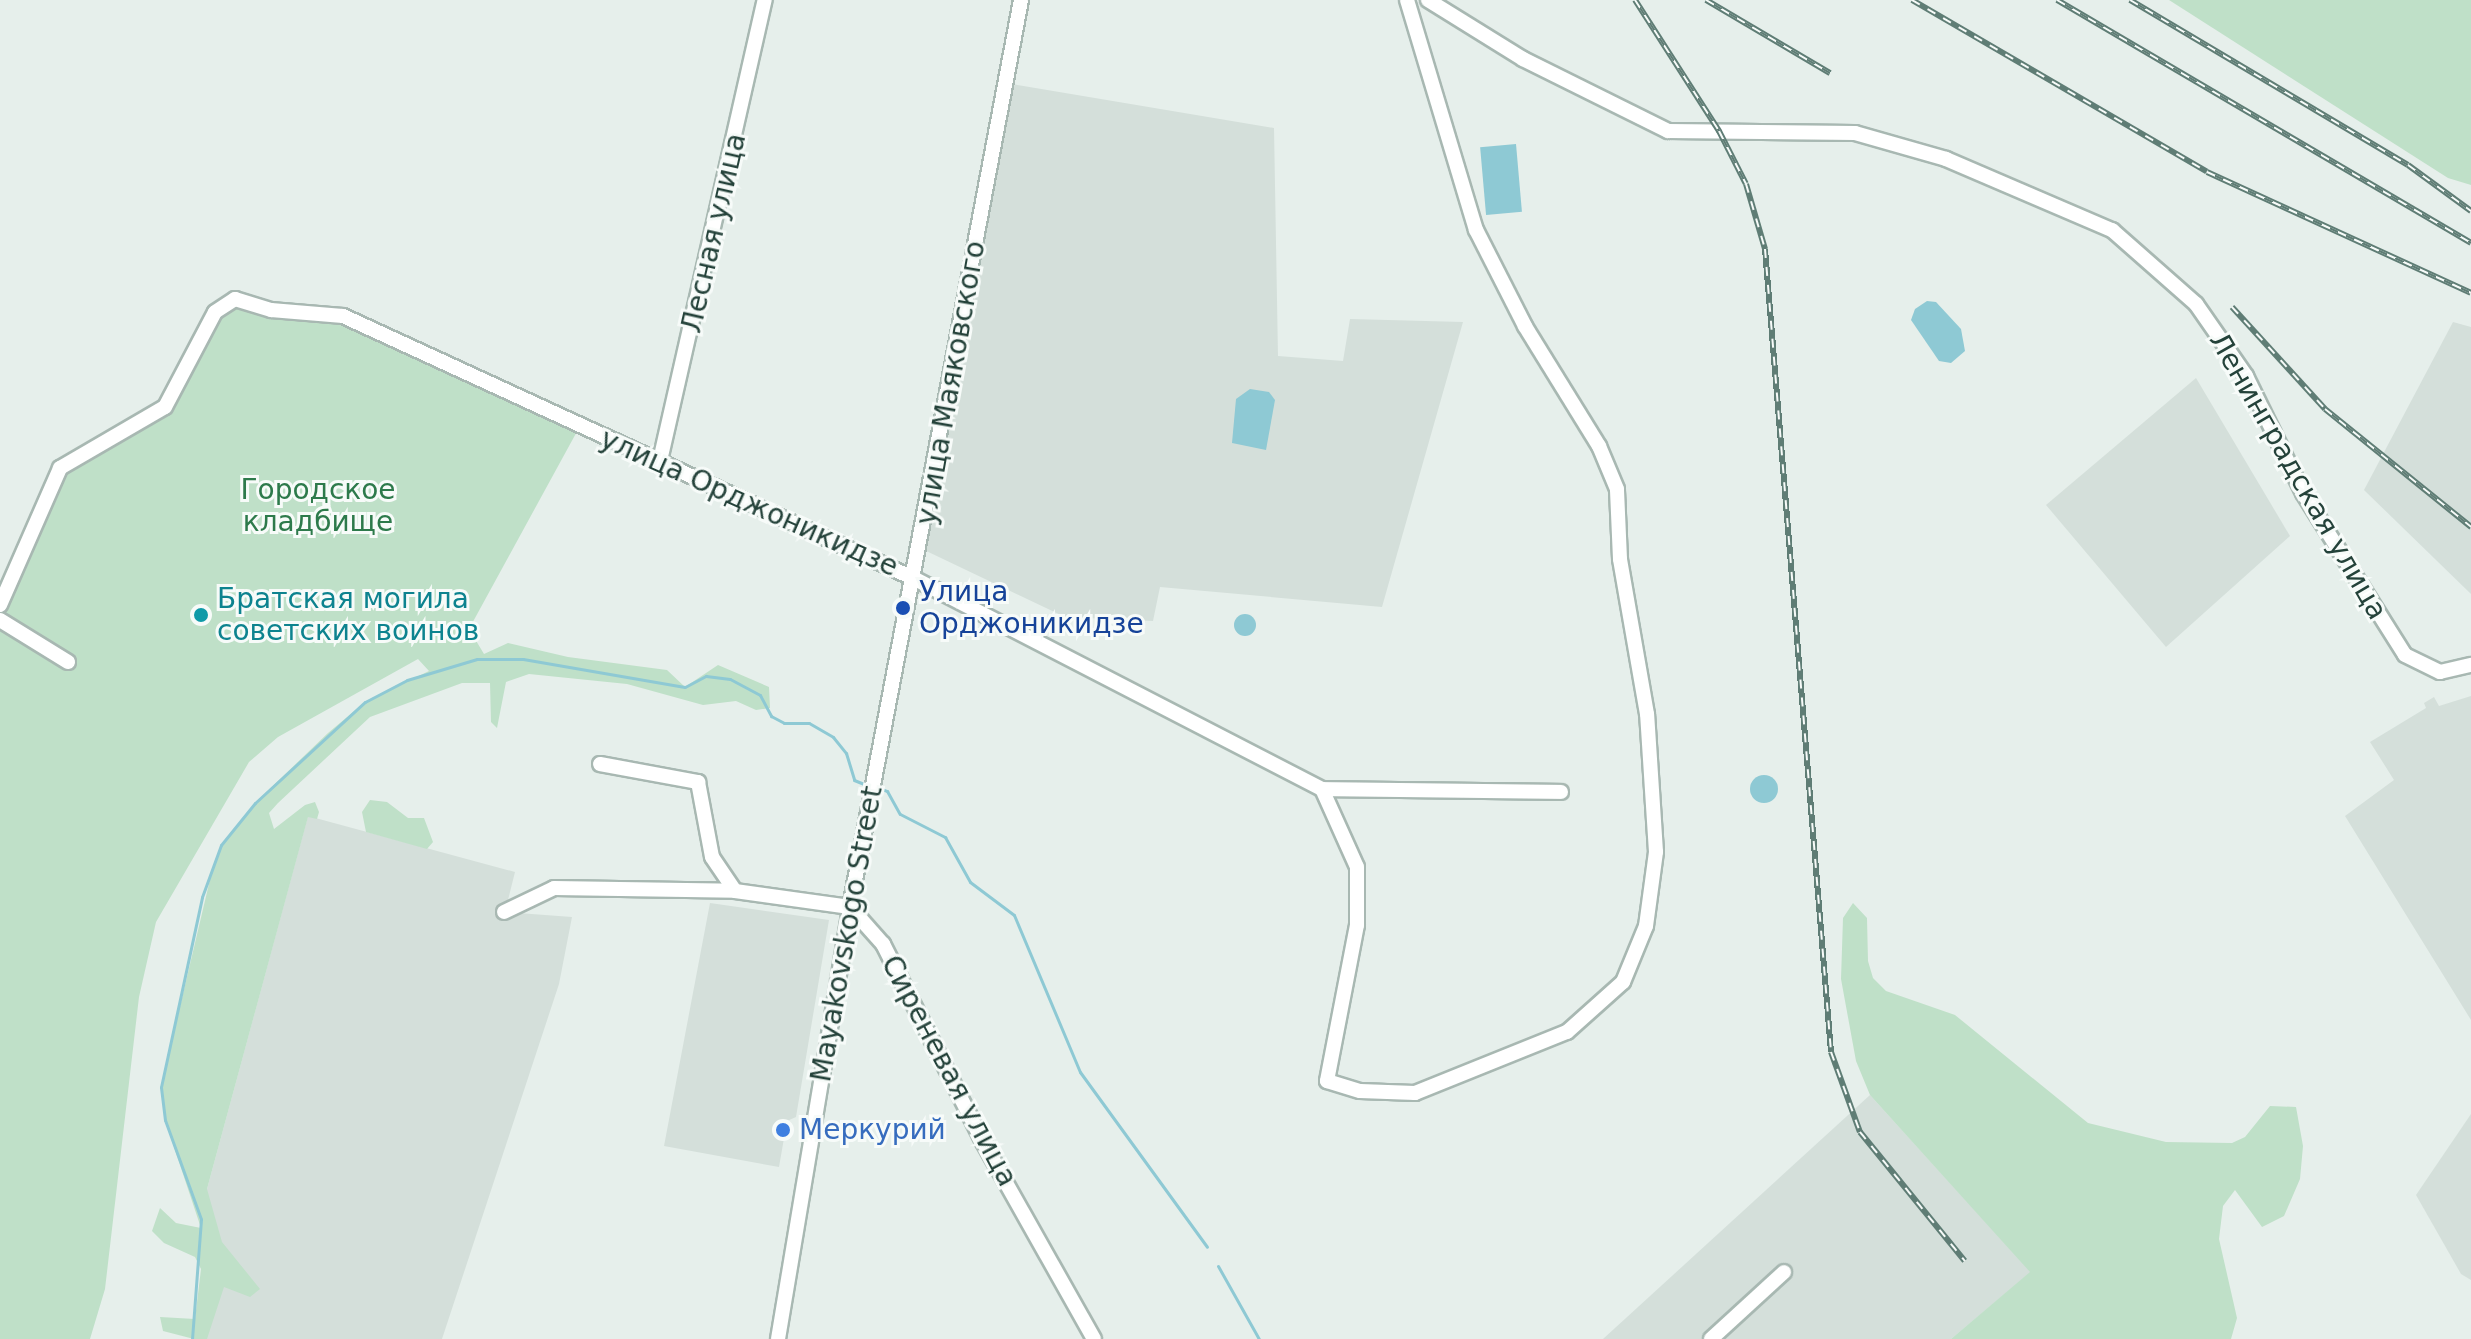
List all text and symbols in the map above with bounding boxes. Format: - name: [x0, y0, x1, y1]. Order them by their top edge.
- street label: Лесная улица: [675, 130, 753, 336]
- street label: улица Маяковского: [909, 238, 993, 528]
- street label: Ленинградская улица: [2202, 326, 2394, 626]
- street label: улица Орджоникидзе: [595, 422, 903, 584]
- park label: Городское кладбище: [240, 473, 396, 539]
- place label: Улица Орджоникидзе: [919, 575, 1144, 641]
- place label: Братская могила советских воинов: [217, 582, 479, 648]
- marker: Улица Орджоникидзе: [894, 599, 912, 617]
- marker: Братская могила советских воинов: [192, 606, 210, 624]
- street label: Mayakovskogo Street: [804, 783, 890, 1085]
- street label: Сиреневая улица: [874, 950, 1024, 1192]
- place label: Меркурий: [799, 1113, 946, 1147]
- marker: Меркурий: [774, 1121, 792, 1139]

